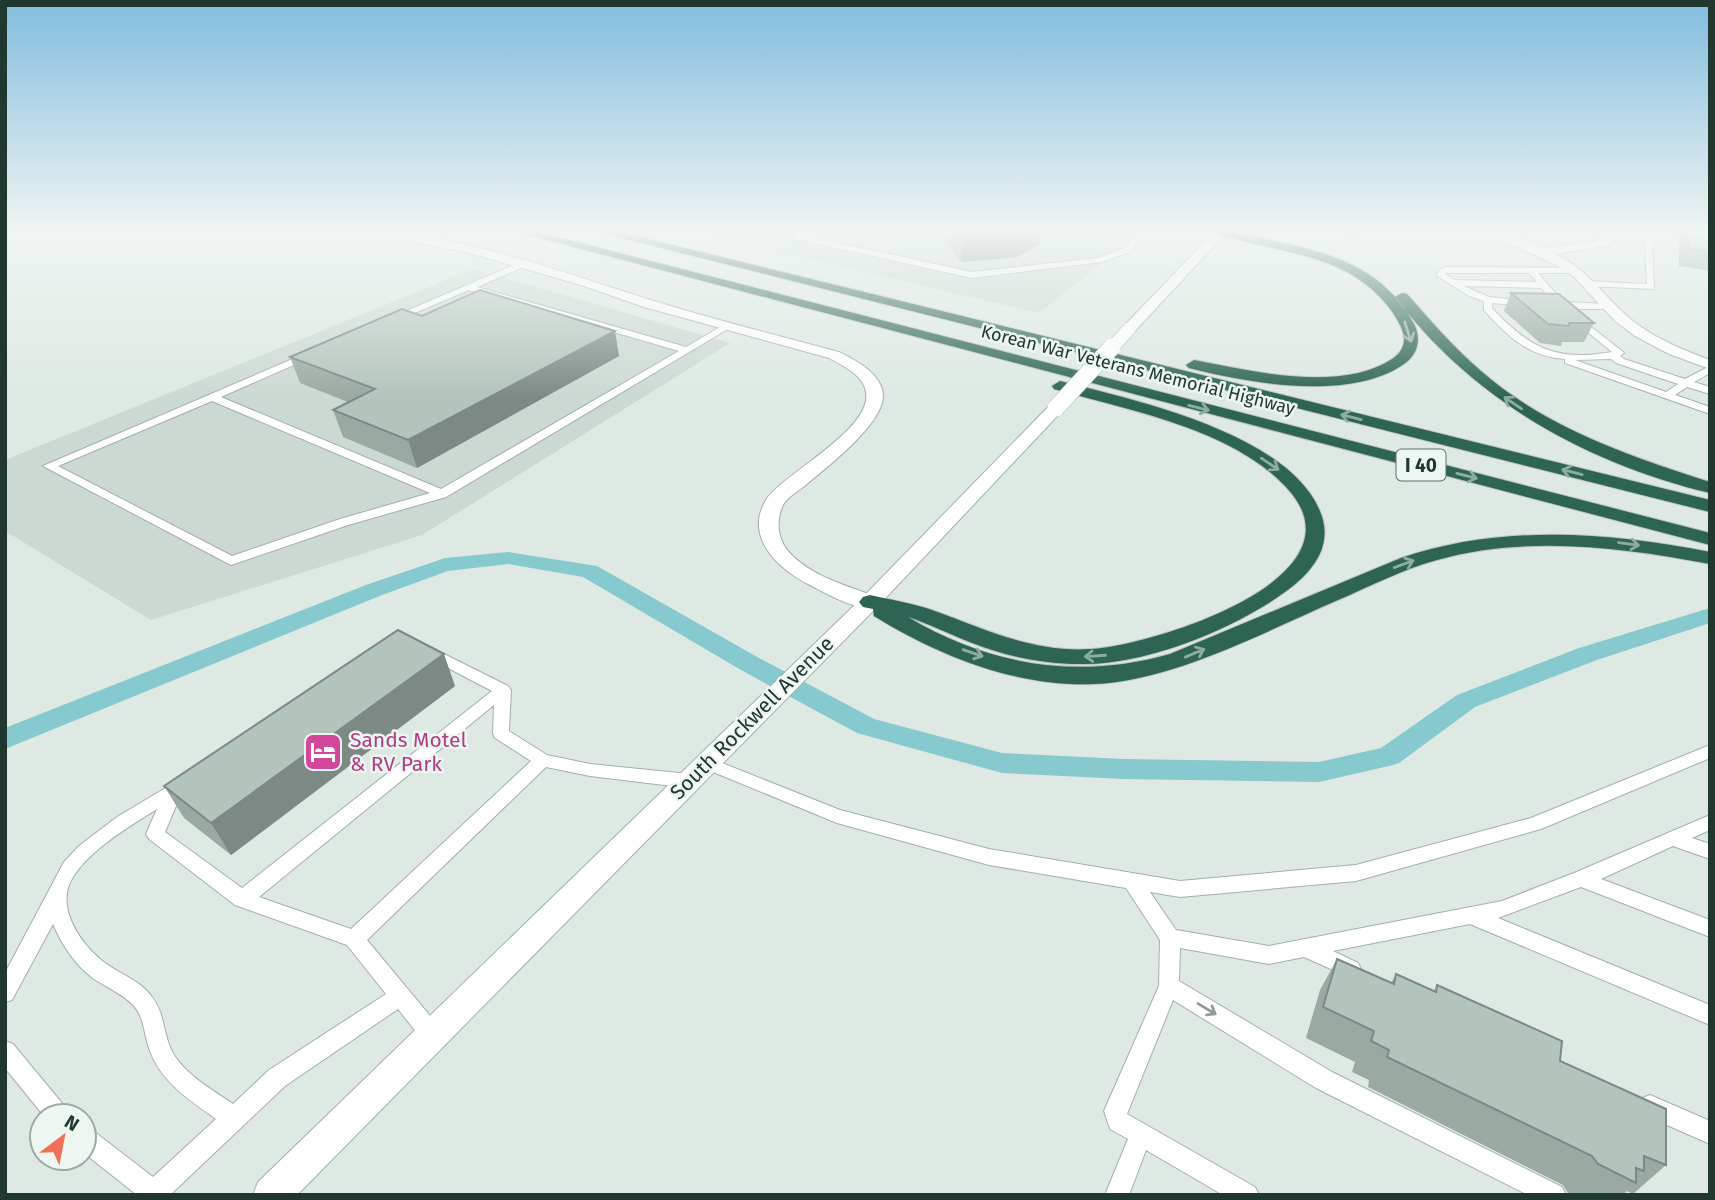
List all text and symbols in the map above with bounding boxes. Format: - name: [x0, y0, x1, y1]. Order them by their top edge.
- street label: Korean War Veterans Memorial Highway: [979, 320, 1297, 420]
- one-way arrow: [1403, 320, 1415, 342]
- one-way arrow: [1503, 396, 1523, 410]
- one-way arrow: [1187, 402, 1210, 415]
- one-way arrow: [1340, 410, 1363, 423]
- road number: I 40: [1396, 450, 1446, 480]
- one-way arrow: [1260, 457, 1279, 471]
- one-way arrow: [1561, 465, 1584, 478]
- one-way arrow: [1455, 470, 1477, 483]
- one-way arrow: [1617, 538, 1640, 551]
- one-way arrow: [1393, 557, 1415, 570]
- street label: South Rockwell Avenue: [665, 631, 839, 805]
- one-way arrow: [1183, 645, 1205, 658]
- one-way arrow: [962, 648, 984, 660]
- one-way arrow: [1085, 650, 1107, 663]
- place label: Sands Motel & RV Park: [350, 727, 467, 777]
- hotel icon: Sands Motel & RV Park: [302, 731, 344, 773]
- one-way arrow: [1197, 1002, 1217, 1016]
- north arrow: [28, 1102, 98, 1172]
- text: N: [60, 1110, 83, 1136]

